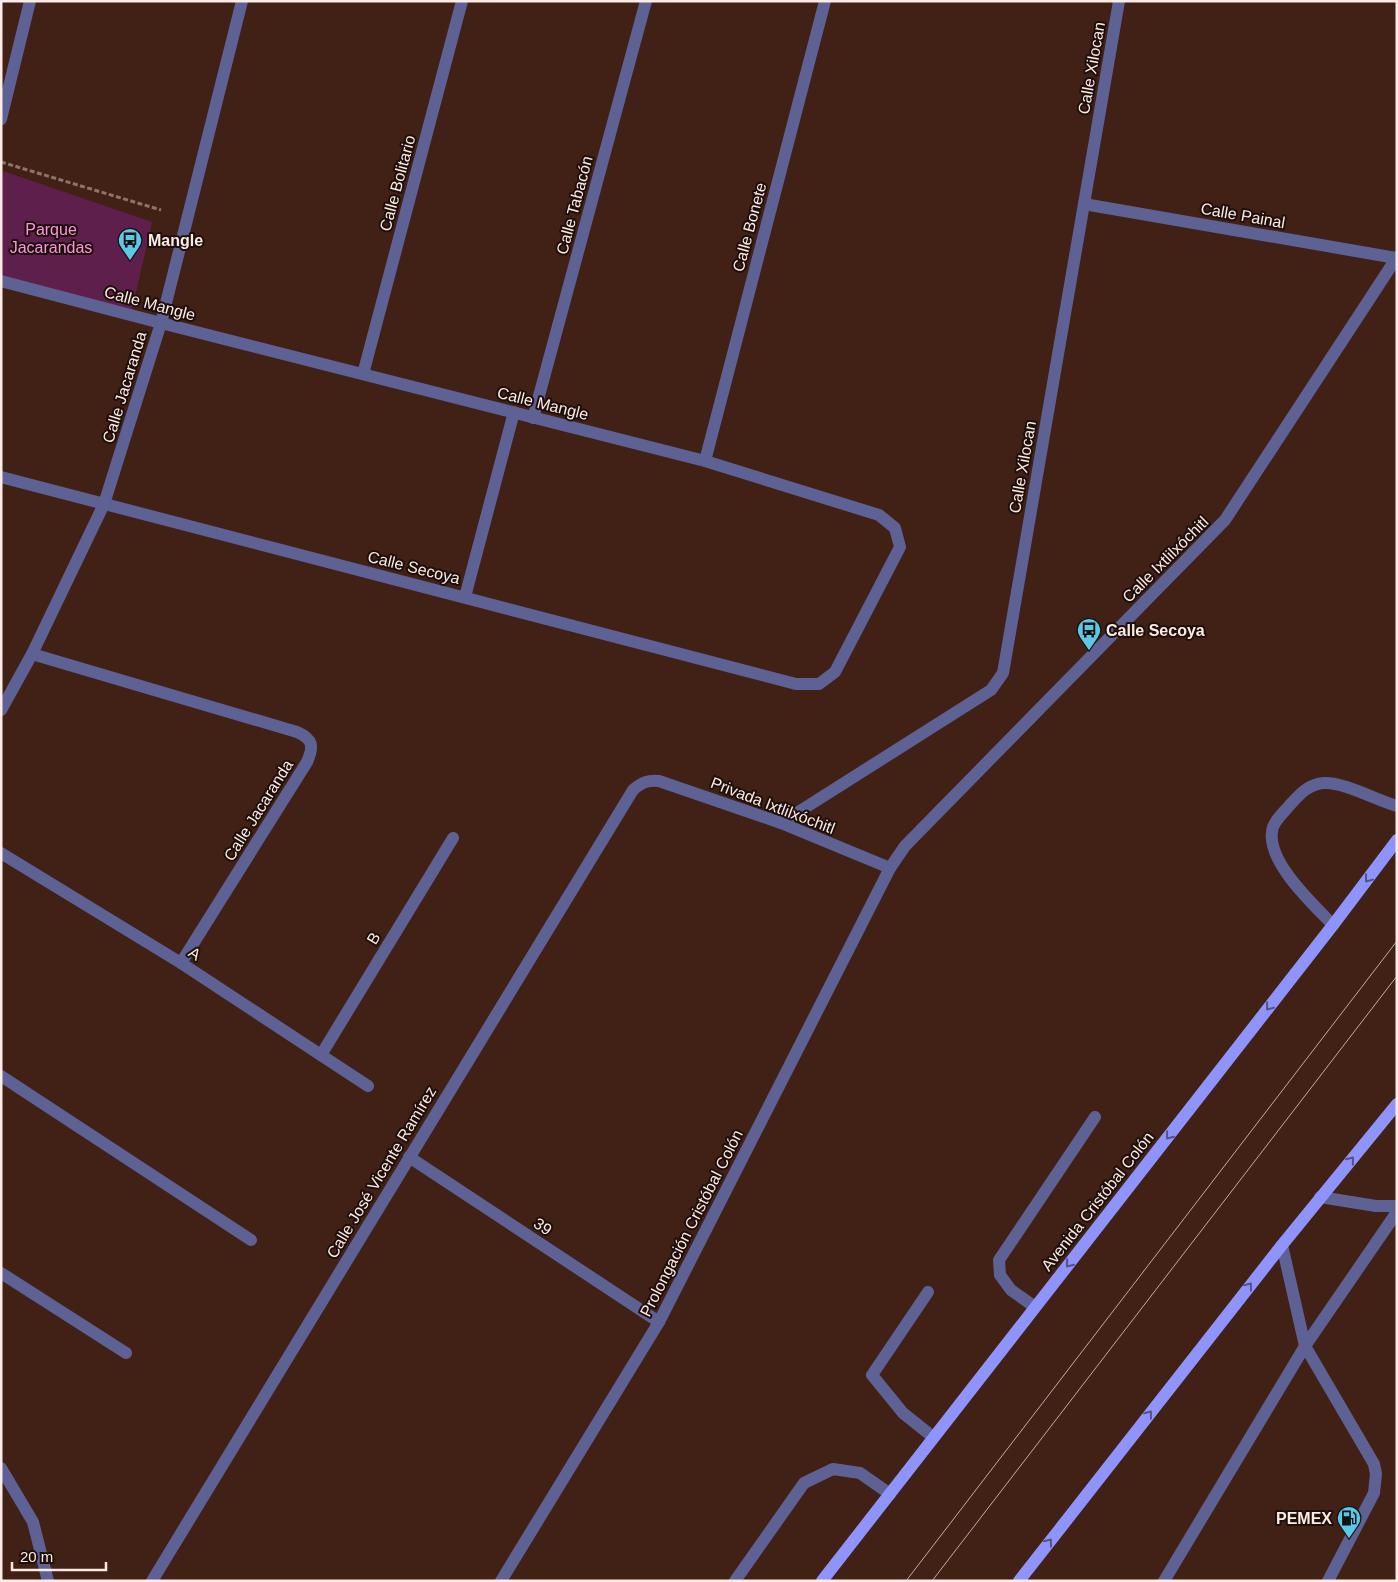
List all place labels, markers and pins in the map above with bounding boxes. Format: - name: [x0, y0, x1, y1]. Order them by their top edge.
- bus stop icon: Mangle: [117, 227, 143, 261]
- place label: Mangle: [148, 232, 203, 249]
- bus stop icon: Calle Secoya: [1076, 617, 1102, 651]
- place label: Calle Secoya: [1106, 622, 1205, 639]
- fuel station icon: PEMEX: [1336, 1505, 1362, 1539]
- place label: PEMEX: [1276, 1510, 1332, 1527]

